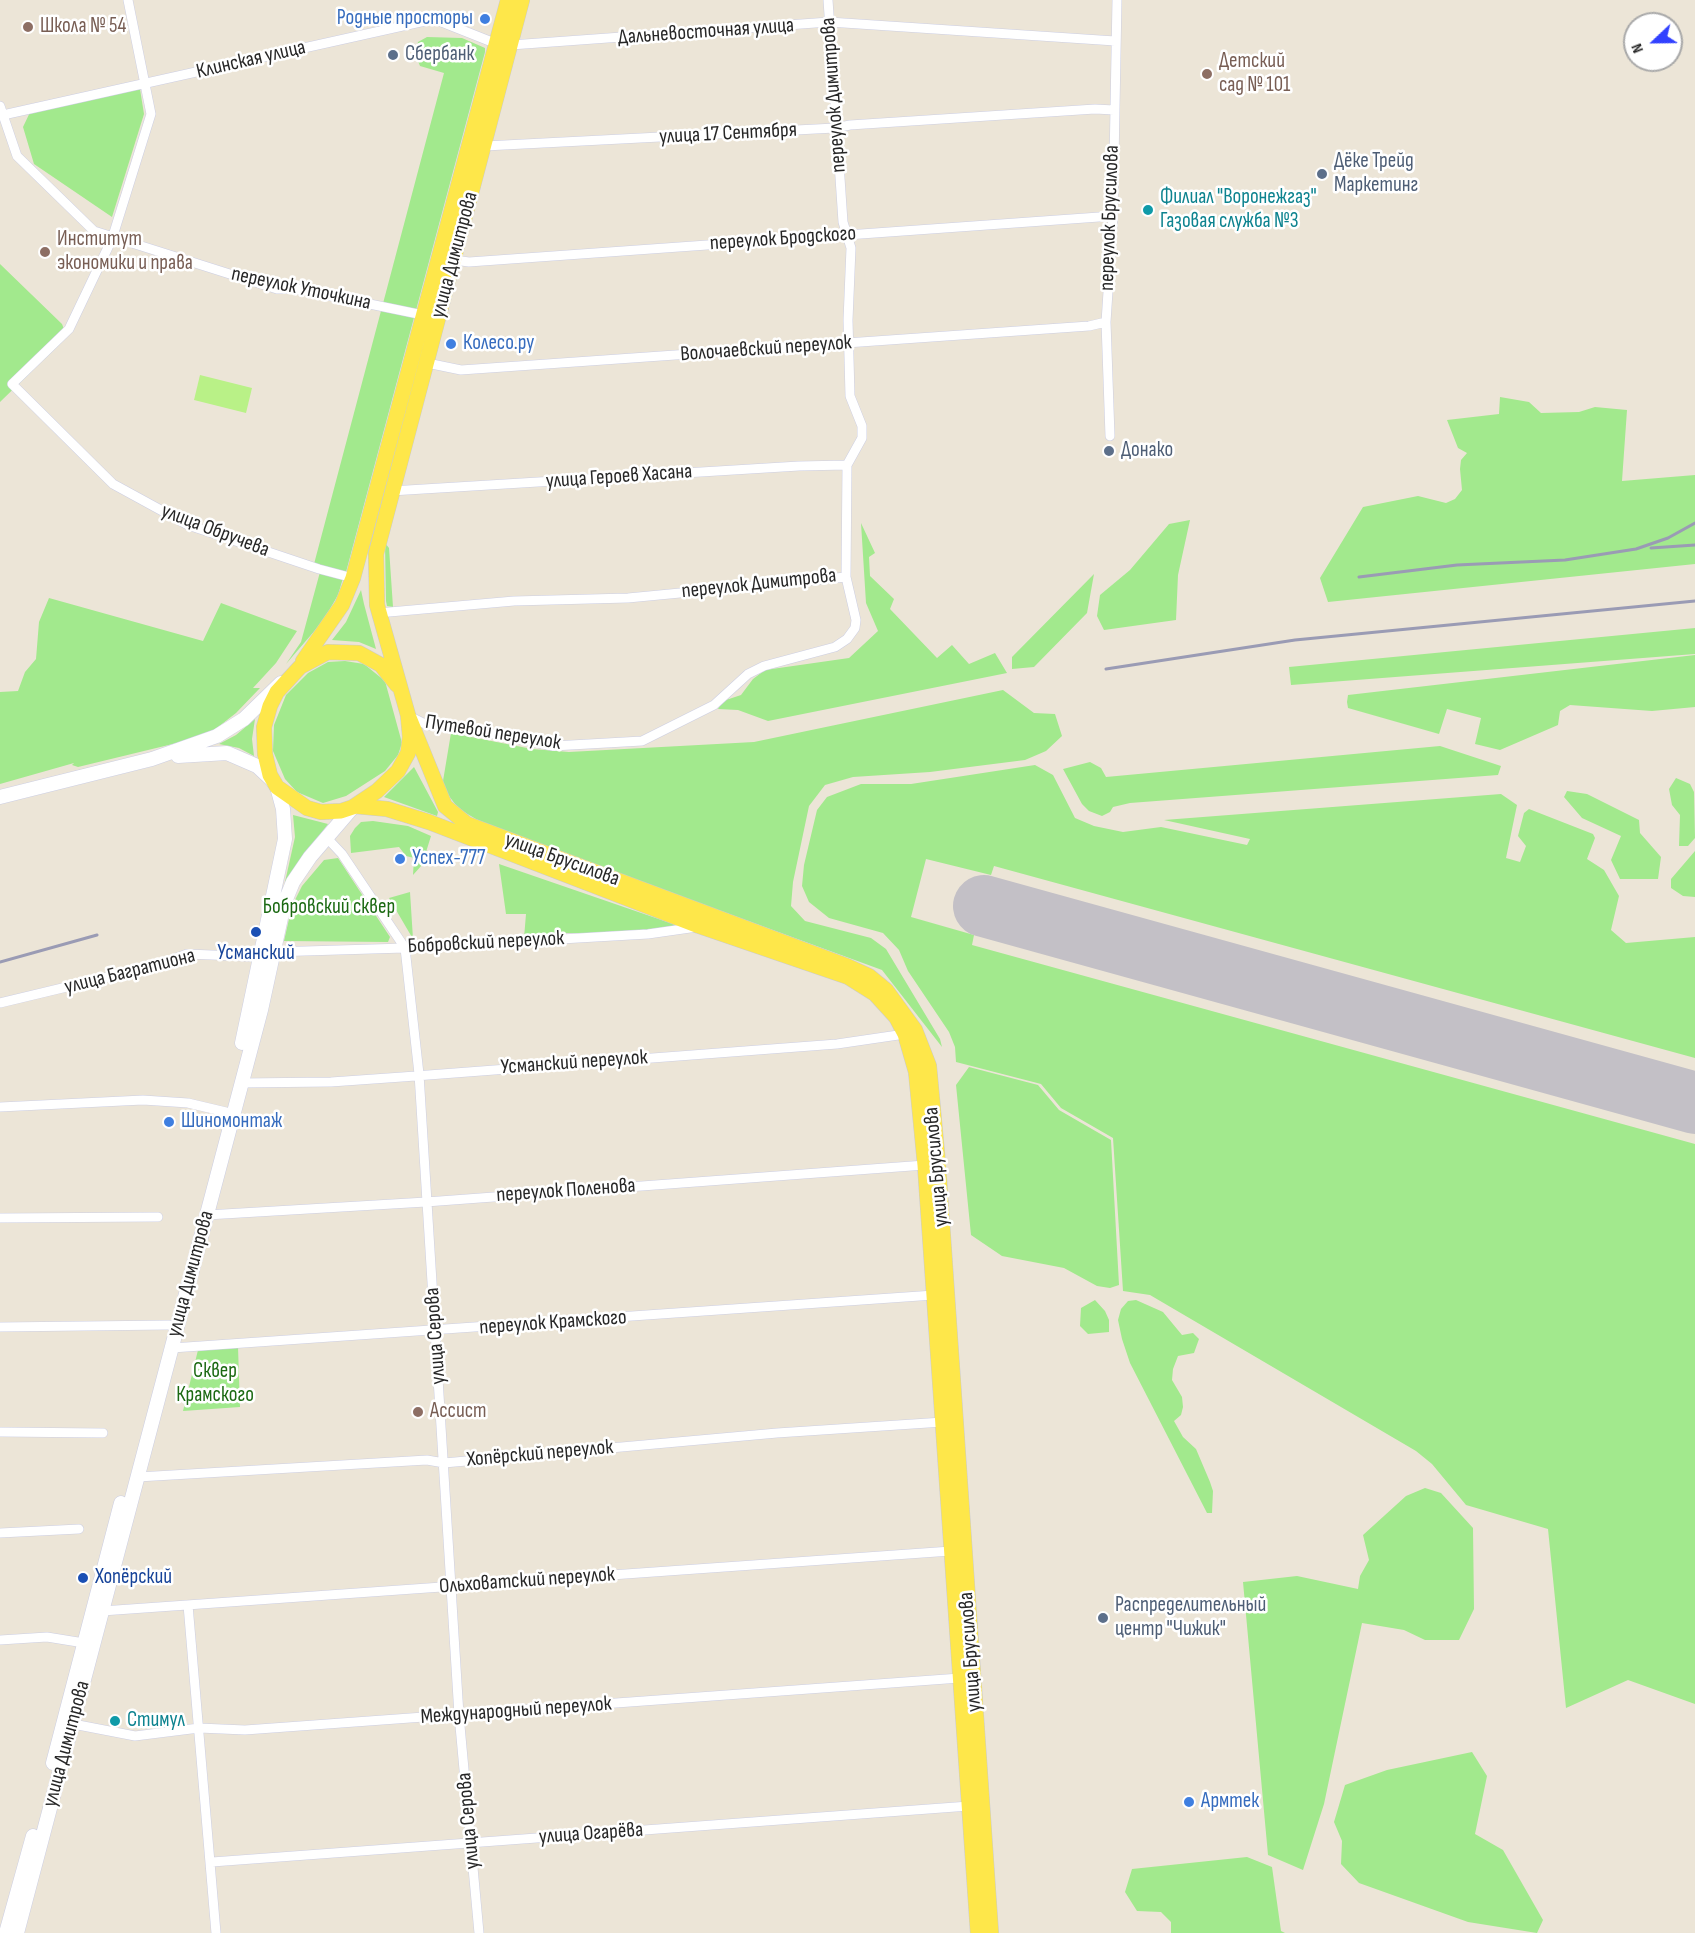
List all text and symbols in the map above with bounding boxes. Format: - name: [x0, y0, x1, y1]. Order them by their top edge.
- place label: Родные просторы: [337, 6, 473, 32]
- marker: Родные просторы: [478, 12, 492, 26]
- north arrow: [1623, 12, 1683, 72]
- street label: Дальневосточная улица: [617, 13, 795, 51]
- place label: Школа № 54: [40, 14, 126, 40]
- street label: переулок Димитрова: [816, 17, 852, 173]
- marker: Школа № 54: [21, 20, 35, 34]
- street label: Клинская улица: [194, 35, 308, 85]
- text: N: [1627, 41, 1648, 56]
- place label: Сбербанк: [405, 42, 474, 68]
- marker: Сбербанк: [386, 48, 400, 62]
- place label: Детский сад № 101: [1219, 49, 1290, 99]
- marker: Детский сад № 101: [1200, 67, 1214, 81]
- street label: улица 17 Сентября: [658, 118, 798, 150]
- street label: переулок Брусилова: [1095, 145, 1125, 291]
- place label: Дёке Трейд Маркетинг: [1334, 149, 1418, 199]
- marker: Дёке Трейд Маркетинг: [1315, 167, 1329, 181]
- place label: Филиал "Воронежгаз" Газовая служба №3: [1160, 185, 1317, 235]
- street label: улица Димитрова: [426, 189, 484, 321]
- marker: Филиал "Воронежгаз" Газовая служба №3: [1141, 203, 1155, 217]
- street label: переулок Бродского: [709, 221, 857, 257]
- place label: Институт экономики и права: [57, 227, 193, 277]
- marker: Институт экономики и права: [38, 245, 52, 259]
- street label: переулок Уточкина: [229, 262, 373, 316]
- street label: Волочаевский переулок: [679, 330, 853, 368]
- place label: Колесо.ру: [463, 331, 534, 357]
- marker: Колесо.ру: [444, 337, 458, 351]
- place label: Донако: [1121, 438, 1173, 464]
- marker: Донако: [1102, 444, 1116, 458]
- street label: улица Героев Хасана: [545, 459, 693, 495]
- street label: улица Обручева: [157, 499, 273, 563]
- street label: переулок Димитрова: [680, 563, 838, 605]
- street label: Путевой переулок: [423, 710, 563, 756]
- street label: улица Брусилова: [501, 828, 623, 892]
- place label: Успех-777: [412, 846, 485, 872]
- marker: Успех-777: [393, 852, 407, 866]
- park label: Бобровский сквер: [263, 895, 395, 921]
- marker: Усманский: [249, 925, 263, 939]
- street label: Бобровский переулок: [407, 926, 565, 960]
- place label: Усманский: [217, 941, 295, 967]
- street label: улица Багратиона: [62, 944, 198, 1000]
- street label: Усманский переулок: [500, 1045, 648, 1081]
- street label: улица Брусилова: [919, 1106, 955, 1228]
- place label: Шиномонтаж: [181, 1109, 282, 1135]
- marker: Шиномонтаж: [162, 1115, 176, 1129]
- street label: переулок Поленова: [496, 1174, 636, 1208]
- street label: улица Димитрова: [162, 1208, 220, 1340]
- street label: улица Серова: [420, 1287, 452, 1385]
- street label: переулок Крамского: [478, 1305, 628, 1341]
- park label: Сквер Крамского: [176, 1359, 254, 1409]
- place label: Ассист: [430, 1399, 487, 1425]
- marker: Ассист: [411, 1405, 425, 1419]
- street label: Хопёрский переулок: [466, 1435, 614, 1473]
- street label: Ольховатский переулок: [438, 1562, 616, 1600]
- place label: Хопёрский: [95, 1565, 172, 1591]
- marker: Хопёрский: [76, 1571, 90, 1585]
- street label: улица Брусилова: [954, 1591, 988, 1713]
- place label: Распределительный центр "Чижик": [1115, 1593, 1266, 1643]
- marker: Распределительный центр "Чижик": [1096, 1611, 1110, 1625]
- street label: улица Димитрова: [38, 1678, 96, 1810]
- street label: Международный переулок: [420, 1692, 612, 1730]
- place label: Стимул: [127, 1708, 185, 1734]
- marker: Стимул: [108, 1714, 122, 1728]
- street label: улица Серова: [452, 1772, 486, 1870]
- place label: Армтек: [1201, 1789, 1259, 1815]
- marker: Армтек: [1182, 1795, 1196, 1809]
- street label: улица Огарёва: [538, 1818, 644, 1850]

